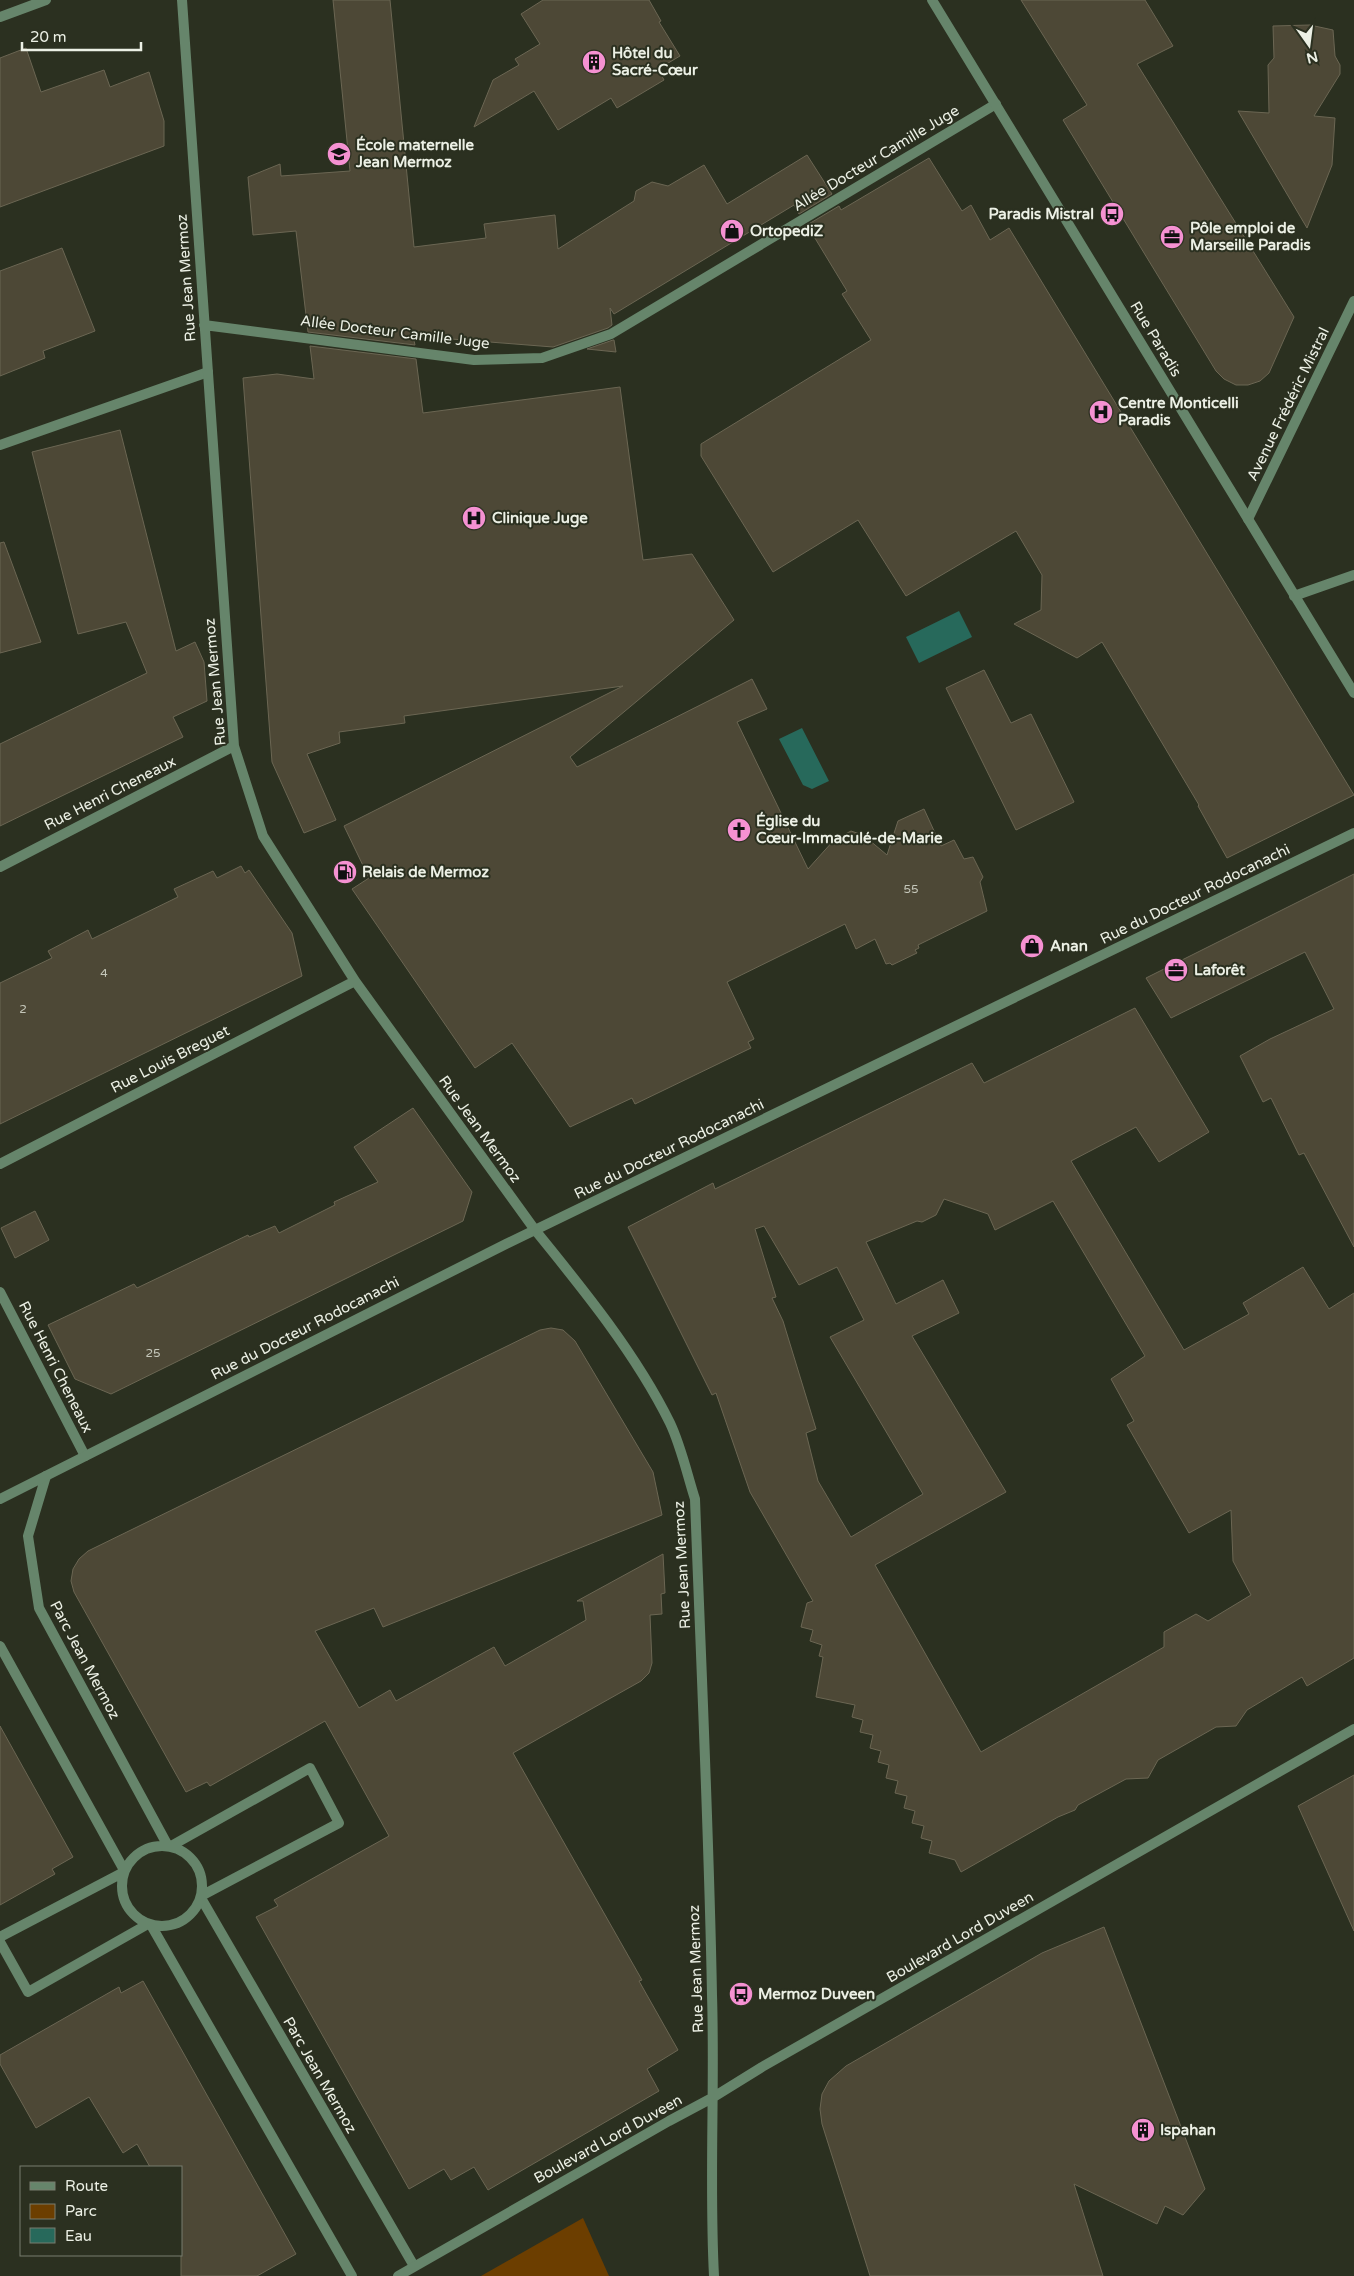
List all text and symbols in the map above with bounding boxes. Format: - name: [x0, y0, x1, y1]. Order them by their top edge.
- scale bar: [22, 20, 141, 52]
- north arrow: [1284, 20, 1334, 70]
- text: 20 m: [30, 28, 67, 46]
- place label: Hôtel du Sacré-Cœur: [612, 44, 698, 79]
- text: N: [1305, 48, 1320, 67]
- building icon: Hôtel du Sacré-Cœur: [581, 49, 607, 75]
- street label: Allée Docteur Camille Juge: [790, 101, 962, 215]
- place label: École maternelle Jean Mermoz: [355, 135, 475, 171]
- school or university icon: École maternelle Jean Mermoz: [326, 141, 352, 167]
- bus stop icon: Paradis Mistral: [1099, 201, 1125, 227]
- place label: Paradis Mistral: [989, 205, 1094, 223]
- street label: Rue Jean Mermoz: [173, 214, 199, 342]
- shop icon: OrtopediZ: [719, 218, 745, 244]
- place label: Pôle emploi de Marseille Paradis: [1190, 219, 1311, 254]
- place label: OrtopediZ: [750, 222, 824, 241]
- office icon: Pôle emploi de Marseille Paradis: [1159, 224, 1185, 250]
- street label: Rue Paradis: [1126, 298, 1186, 380]
- street label: Allée Docteur Camille Juge: [299, 311, 491, 353]
- street label: Avenue Frédéric Mistral: [1243, 324, 1333, 484]
- place label: Centre Monticelli Paradis: [1118, 394, 1239, 429]
- hospital icon: Centre Monticelli Paradis: [1088, 399, 1114, 425]
- hospital icon: Clinique Juge: [461, 505, 487, 531]
- place label: Clinique Juge: [492, 509, 588, 528]
- street label: Rue Jean Mermoz: [200, 617, 230, 747]
- street label: Rue Henri Cheneaux: [41, 752, 179, 834]
- place label: Église du Cœur-Immaculé-de-Marie: [756, 811, 943, 847]
- church icon: Église du Cœur-Immaculé-de-Marie: [726, 817, 752, 843]
- street label: Rue du Docteur Rodocanachi: [1097, 840, 1293, 948]
- fuel station icon: Relais de Mermoz: [332, 859, 358, 885]
- place label: Relais de Mermoz: [362, 863, 489, 881]
- house number: 55: [903, 882, 919, 896]
- shop icon: Anan: [1019, 933, 1045, 959]
- place label: Anan: [1050, 937, 1088, 955]
- office icon: Laforêt: [1163, 957, 1189, 983]
- place label: Laforêt: [1194, 961, 1245, 979]
- house number: 4: [100, 966, 108, 980]
- house number: 2: [19, 1002, 27, 1016]
- street label: Rue Louis Breguet: [108, 1021, 233, 1097]
- street label: Rue Jean Mermoz: [435, 1072, 525, 1186]
- street label: Rue du Docteur Rodocanachi: [571, 1095, 767, 1203]
- street label: Rue du Docteur Rodocanachi: [208, 1273, 402, 1383]
- street label: Rue Henri Cheneaux: [15, 1298, 97, 1436]
- house number: 25: [145, 1346, 161, 1360]
- street label: Rue Jean Mermoz: [670, 1501, 694, 1629]
- street label: Parc Jean Mermoz: [46, 1598, 124, 1722]
- street label: Boulevard Lord Duveen: [883, 1888, 1037, 1986]
- street label: Rue Jean Mermoz: [685, 1905, 707, 2033]
- bus stop icon: Mermoz Duveen: [728, 1981, 754, 2007]
- place label: Mermoz Duveen: [758, 1985, 875, 2003]
- street label: Parc Jean Mermoz: [279, 2014, 361, 2136]
- street label: Boulevard Lord Duveen: [531, 2091, 685, 2187]
- building icon: Ispahan: [1130, 2117, 1156, 2143]
- place label: Ispahan: [1160, 2121, 1216, 2140]
- legend: [20, 2166, 182, 2256]
- text: Route: [65, 2177, 108, 2195]
- text: Parc: [65, 2202, 97, 2220]
- text: Eau: [65, 2227, 92, 2245]

